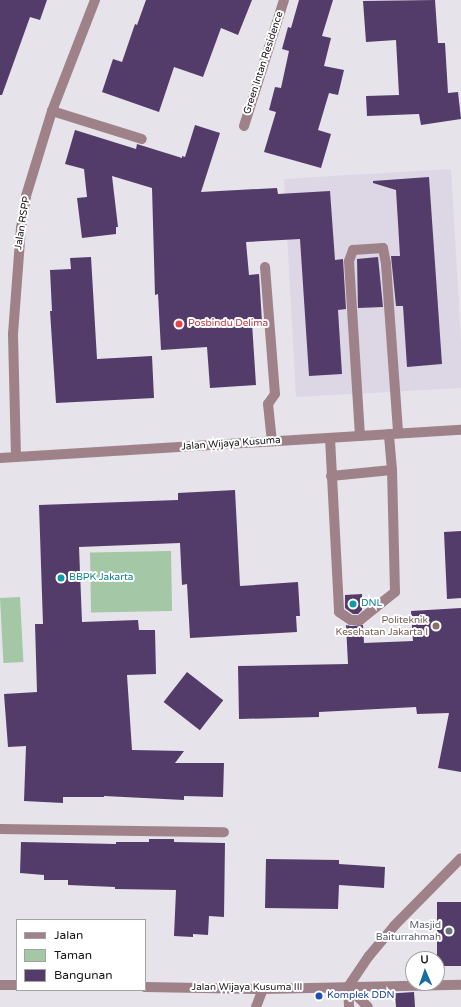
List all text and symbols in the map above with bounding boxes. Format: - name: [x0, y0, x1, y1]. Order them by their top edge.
- street label: Green Intan Residence: [242, 10, 286, 116]
- street label: Jalan RSPP: [13, 195, 33, 251]
- marker: Posbindu Delima: [173, 318, 185, 330]
- place label: Posbindu Delima: [188, 318, 268, 330]
- street label: Jalan Wijaya Kusuma: [181, 435, 281, 453]
- place label: BBPK Jakarta: [69, 572, 133, 584]
- marker: BBPK Jakarta: [56, 573, 66, 583]
- place label: DNL: [361, 598, 382, 610]
- marker: DNL: [348, 599, 358, 609]
- place label: Politeknik Kesehatan Jakarta I: [335, 614, 428, 638]
- marker: Politeknik Kesehatan Jakarta I: [431, 621, 441, 631]
- legend: [16, 919, 146, 991]
- place label: Masjid Baiturrahmah: [376, 919, 441, 942]
- marker: Masjid Baiturrahmah: [444, 926, 454, 936]
- text: Jalan: [54, 928, 83, 942]
- text: Taman: [54, 948, 92, 962]
- north arrow: [405, 951, 445, 991]
- text: U: [420, 953, 429, 966]
- text: Bangunan: [54, 968, 113, 982]
- street label: Jalan Wijaya Kusuma III: [192, 982, 302, 994]
- place label: Komplek DDN: [327, 990, 395, 1002]
- marker: Komplek DDN: [314, 991, 324, 1001]

